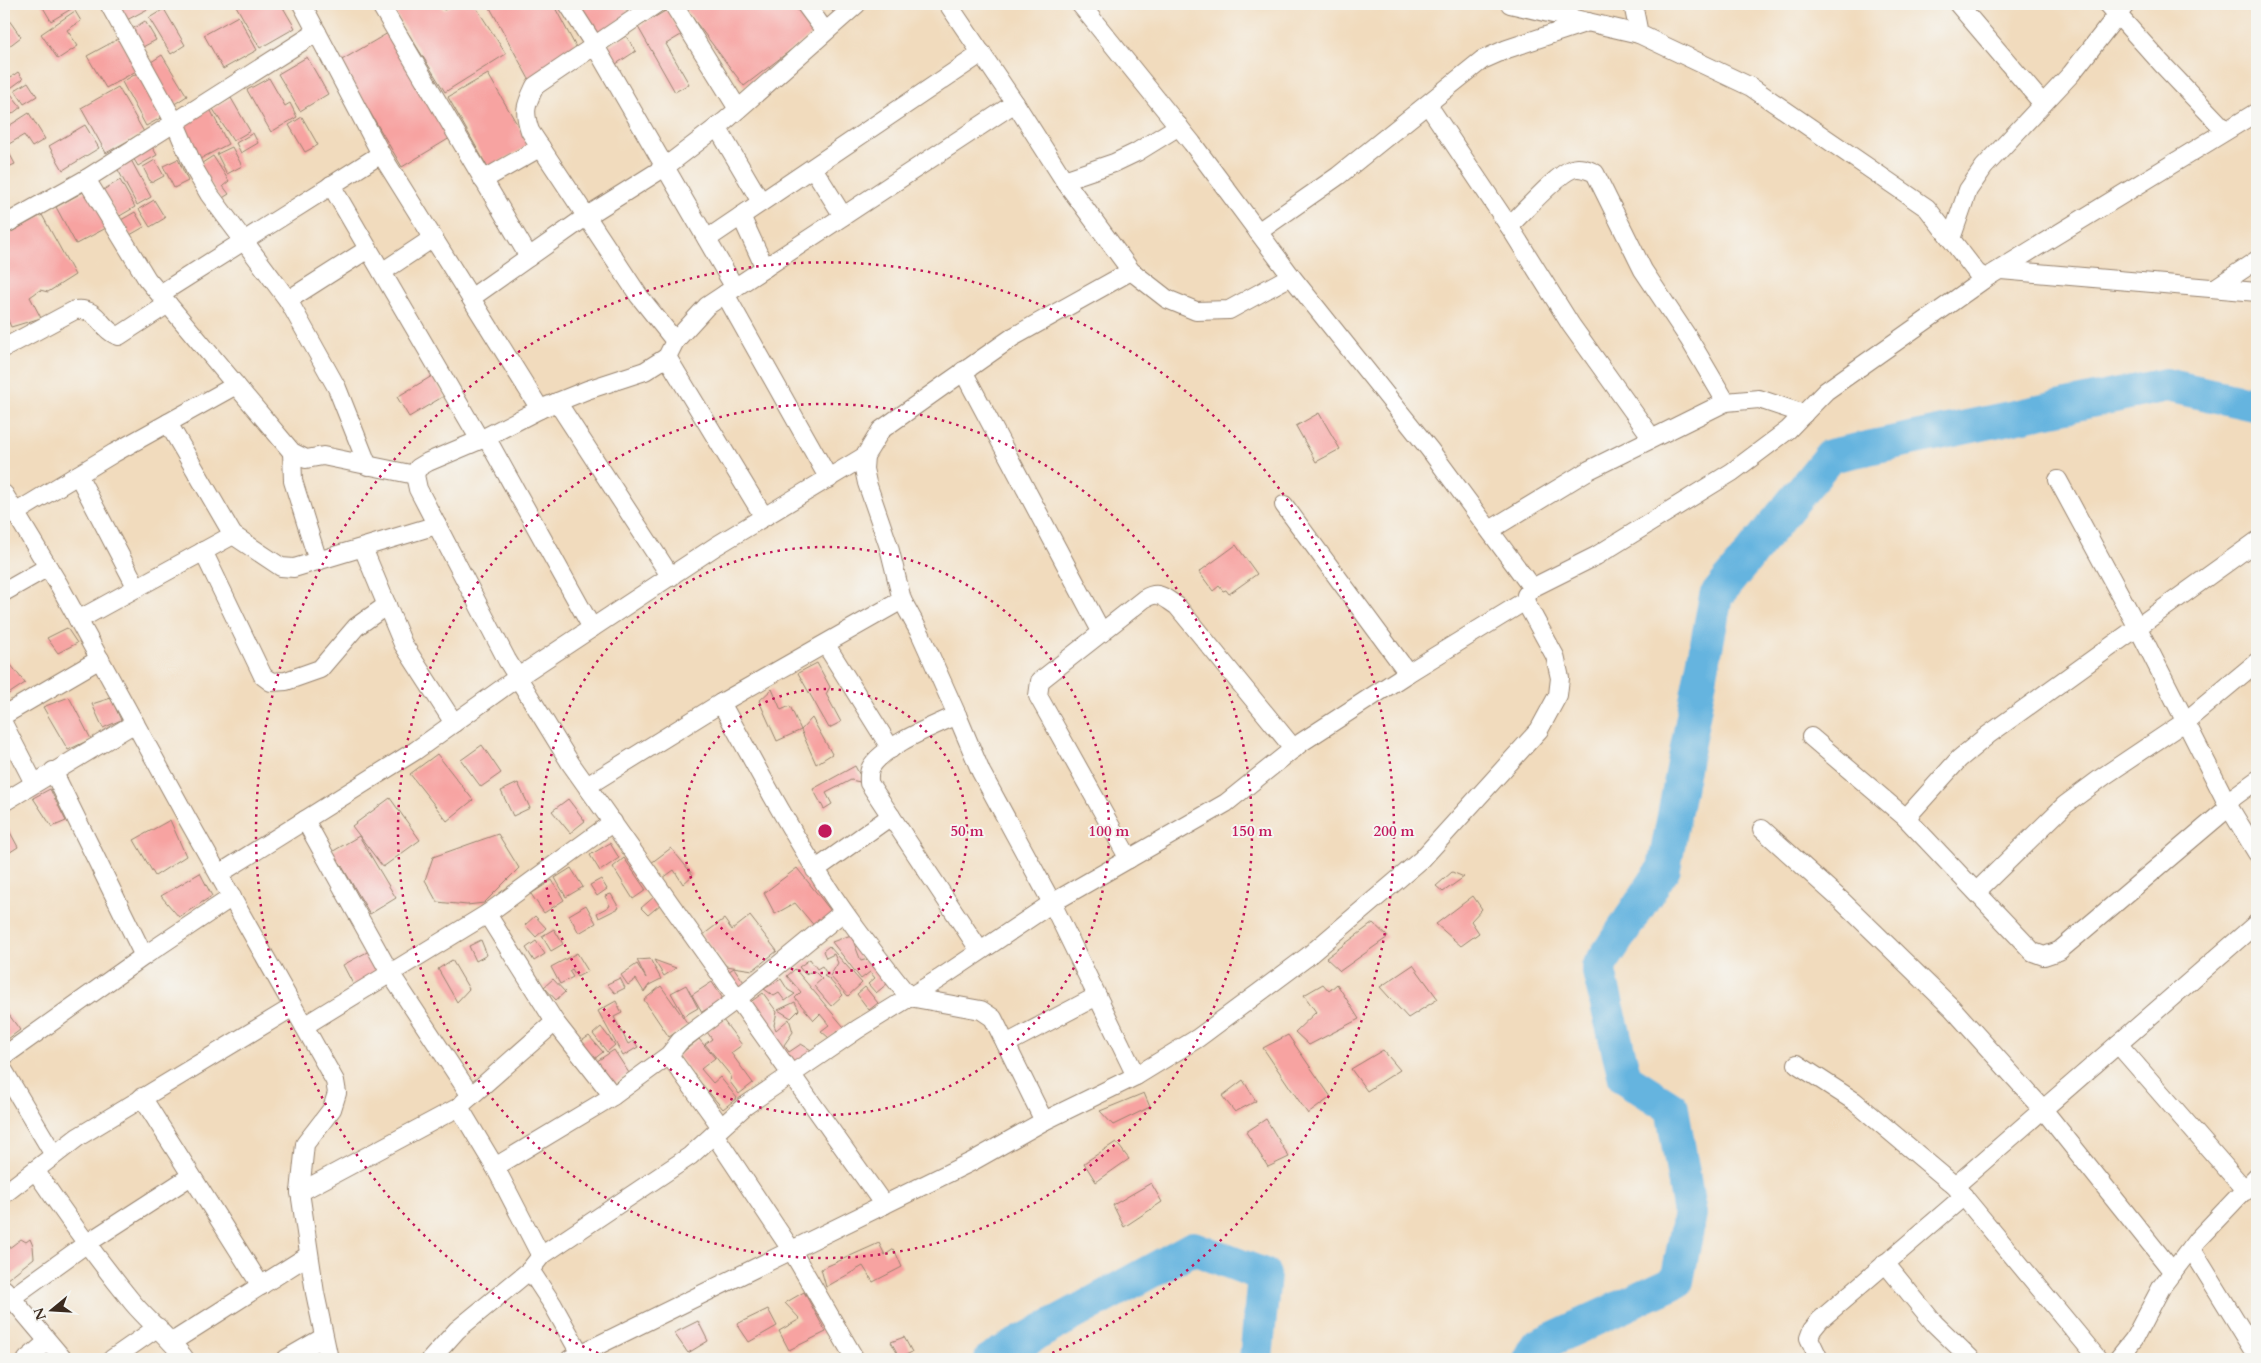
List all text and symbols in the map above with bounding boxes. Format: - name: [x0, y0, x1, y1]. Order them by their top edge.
- text: 50 m: [950, 821, 984, 841]
- text: 100 m: [1089, 821, 1130, 841]
- text: 150 m: [1232, 821, 1273, 841]
- text: 200 m: [1374, 821, 1415, 841]
- centre of rings: [816, 822, 834, 840]
- north arrow: [28, 1286, 78, 1336]
- text: N: [29, 1305, 51, 1323]

